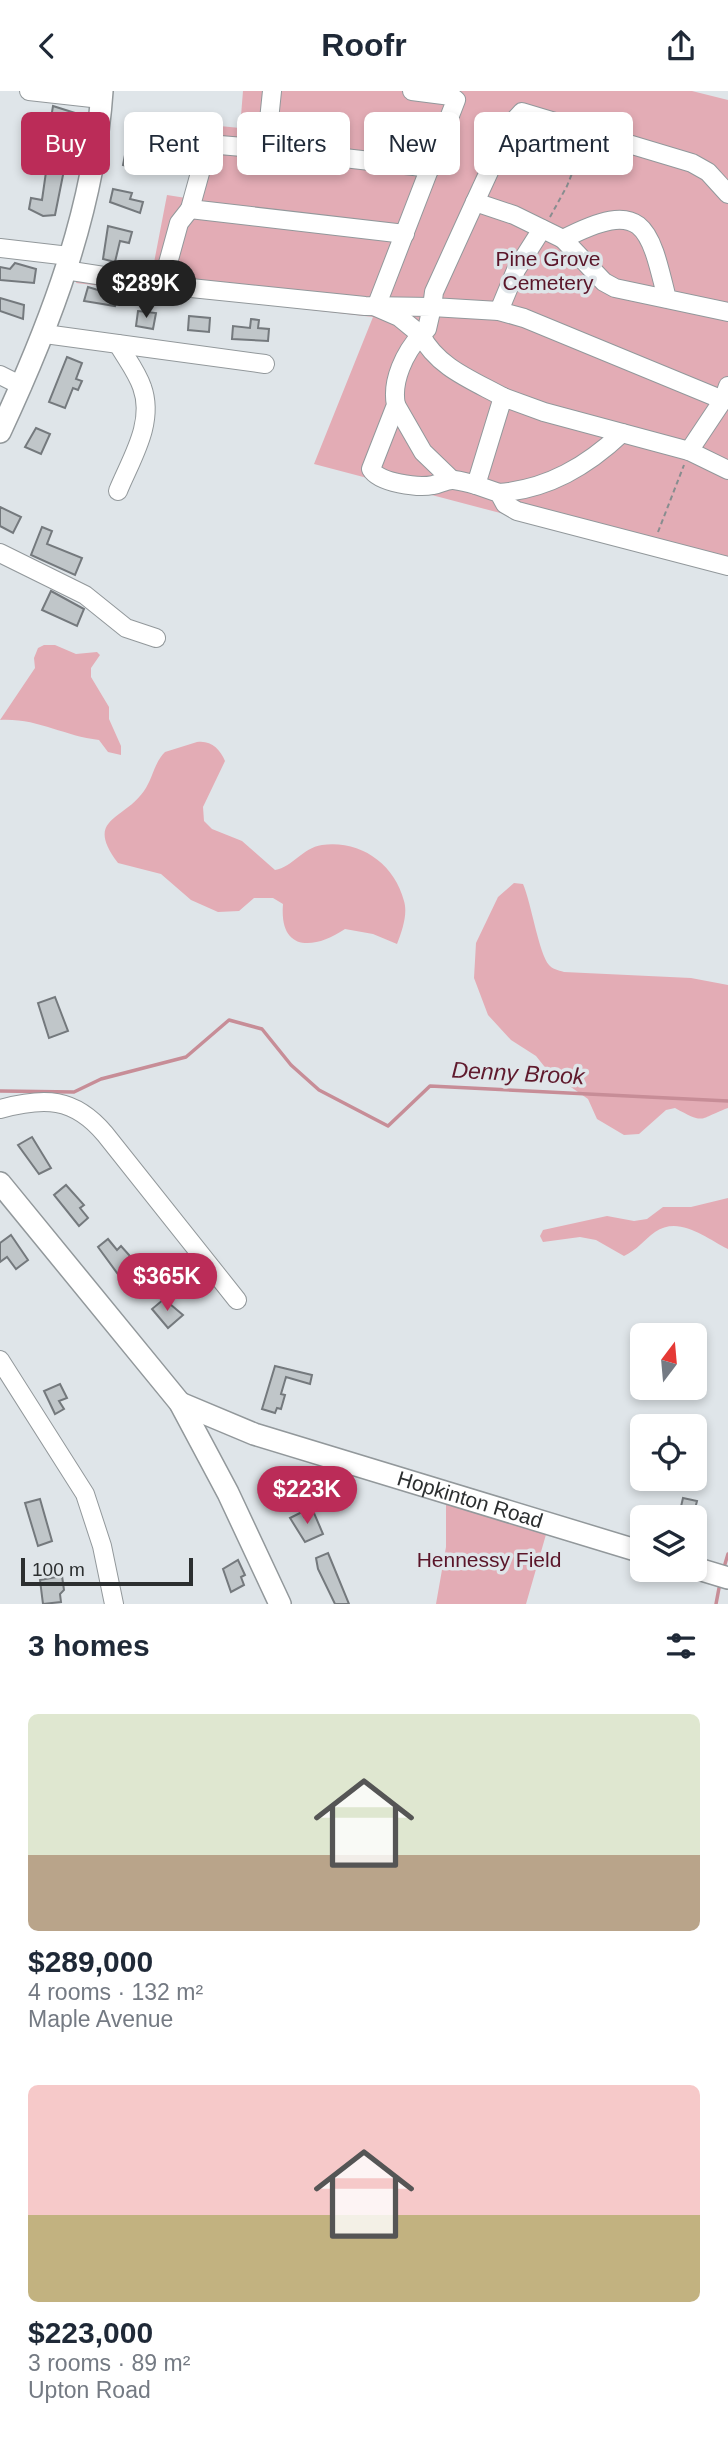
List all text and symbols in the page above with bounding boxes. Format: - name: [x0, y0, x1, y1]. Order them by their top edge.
- icon: back: [28, 27, 66, 65]
- text: Roofr: [321, 27, 407, 63]
- icon: share: [662, 27, 700, 65]
- chip: Buy: [21, 112, 110, 175]
- chip: Rent: [124, 112, 223, 175]
- chip: Filters: [237, 112, 350, 175]
- chip: New: [364, 112, 460, 175]
- chip: Apartment: [474, 112, 633, 175]
- park label: Pine Grove Cemetery: [495, 247, 601, 294]
- pin: $289K: [97, 261, 195, 320]
- text: $289K: [112, 270, 180, 296]
- water label: Denny Brook: [451, 1057, 587, 1090]
- pin: $365K: [118, 1253, 216, 1313]
- text: $365K: [133, 1263, 201, 1289]
- north arrow: [630, 1323, 707, 1400]
- map controls: [630, 1323, 707, 1582]
- button: locate: [630, 1414, 707, 1491]
- street label: Hopkinton Road: [395, 1466, 546, 1532]
- pin: $223K: [258, 1467, 356, 1526]
- text: $223K: [273, 1476, 341, 1502]
- button: layers: [630, 1505, 707, 1582]
- park label: Hennessy Field: [417, 1548, 561, 1571]
- scale bar: [21, 1555, 192, 1587]
- text: 100 m: [32, 1559, 85, 1580]
- icon: filters: [662, 1627, 700, 1665]
- text: 3 homes: [28, 1629, 150, 1662]
- icon: home: [301, 1760, 427, 1886]
- text: $289,000: [28, 1945, 153, 1978]
- text: 4 rooms · 132 m²: [28, 1979, 203, 2005]
- text: Maple Avenue: [28, 2006, 173, 2032]
- icon: home: [301, 2131, 427, 2257]
- text: $223,000: [28, 2316, 153, 2349]
- text: 3 rooms · 89 m²: [28, 2350, 190, 2376]
- text: Upton Road: [28, 2377, 151, 2403]

